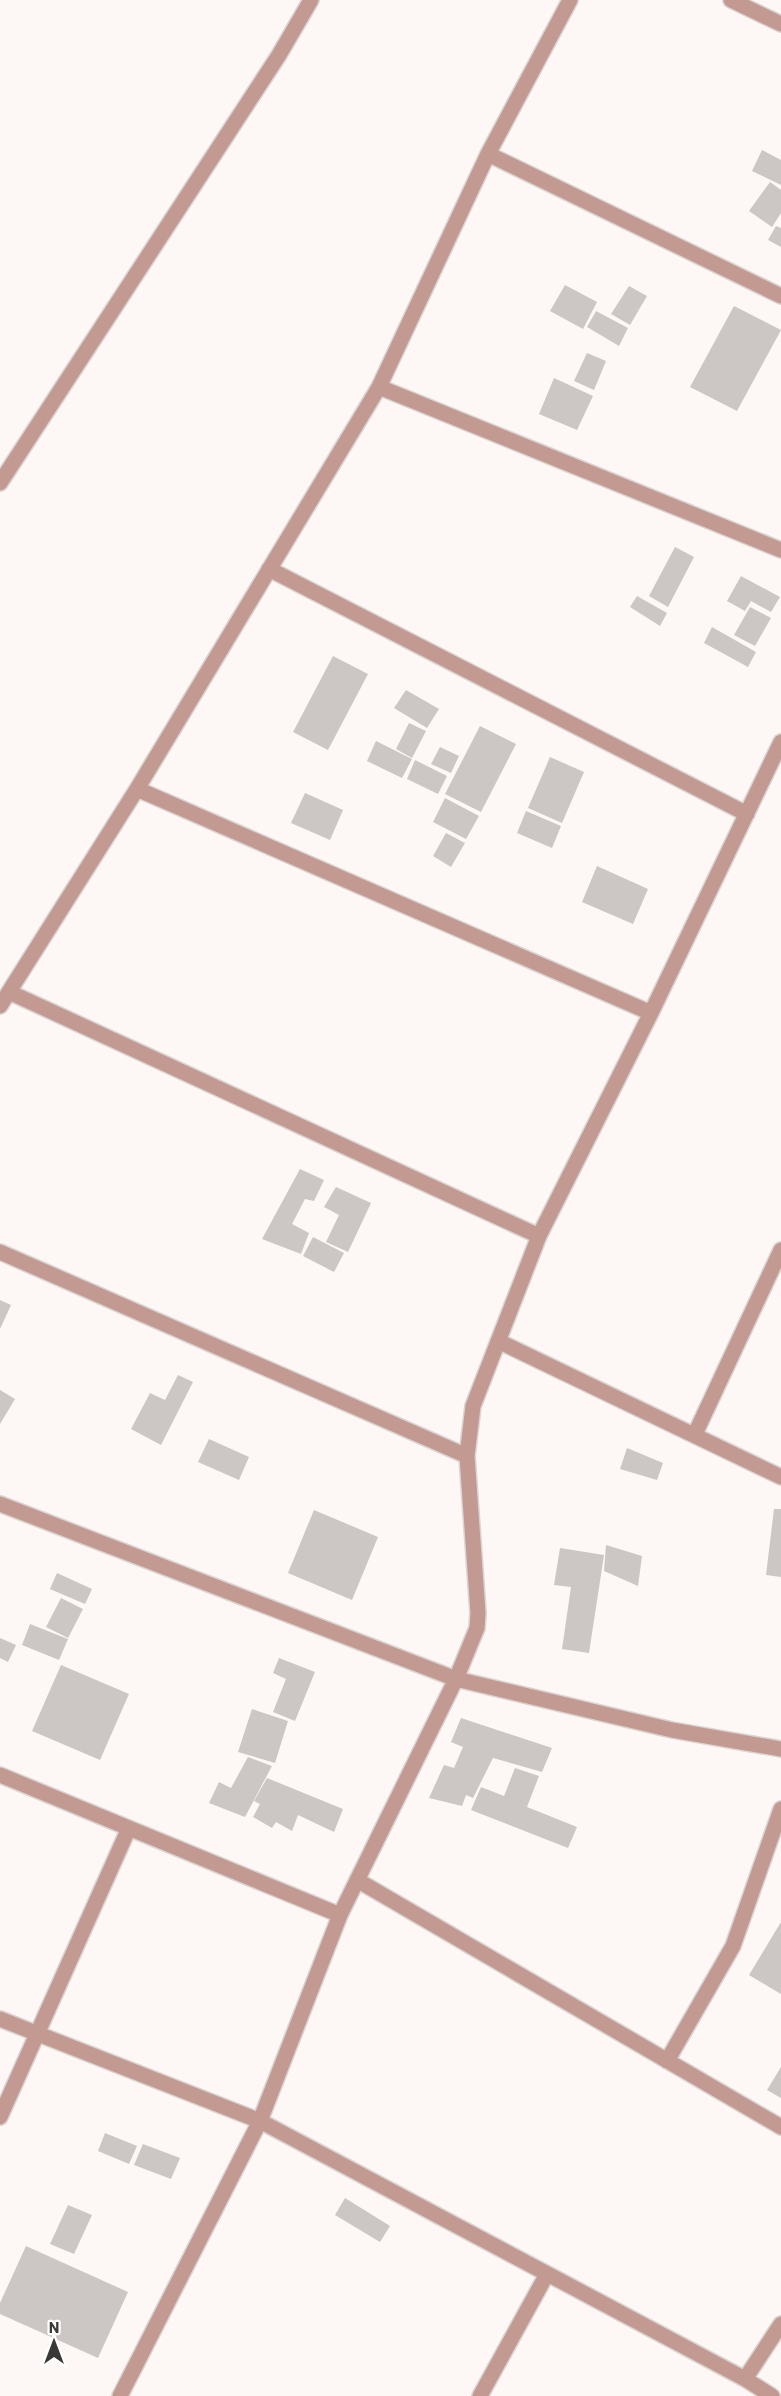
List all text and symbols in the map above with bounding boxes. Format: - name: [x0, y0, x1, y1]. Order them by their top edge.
- north arrow: [24, 2312, 84, 2372]
- text: N: [49, 2317, 59, 2336]

